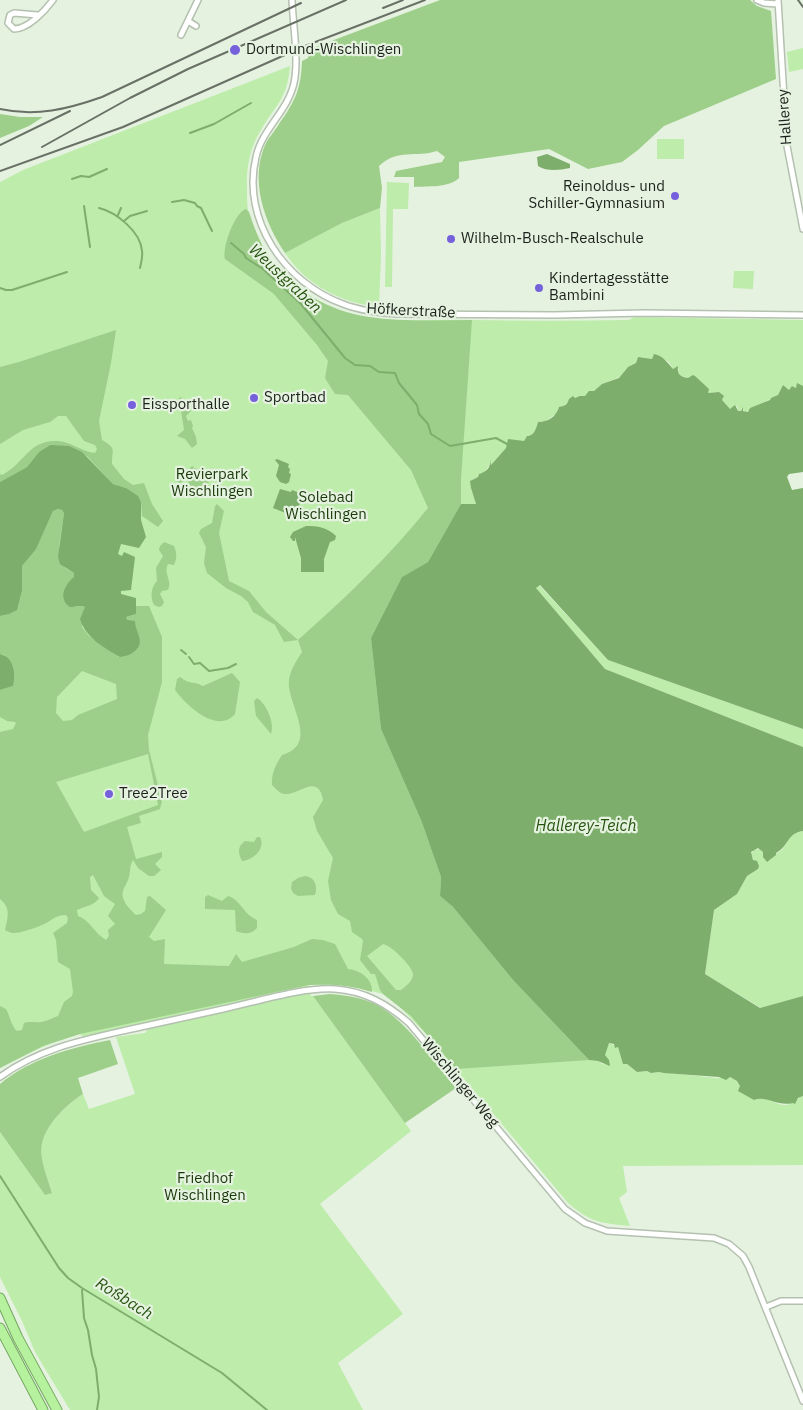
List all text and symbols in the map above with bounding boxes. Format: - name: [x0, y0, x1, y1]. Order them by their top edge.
- place label: Dortmund-Wischlingen: [246, 41, 401, 59]
- marker: Dortmund-Wischlingen: [228, 43, 242, 57]
- street label: Hallerey: [774, 88, 796, 146]
- place label: Reinoldus- und Schiller-Gymnasium: [529, 178, 665, 213]
- marker: Reinoldus- und Schiller-Gymnasium: [669, 190, 681, 202]
- place label: Wilhelm-Busch-Realschule: [461, 230, 644, 248]
- marker: Wilhelm-Busch-Realschule: [445, 233, 457, 245]
- water label: Weustgraben: [245, 240, 325, 318]
- place label: Kindertagesstätte Bambini: [549, 270, 669, 305]
- marker: Kindertagesstätte Bambini: [533, 282, 545, 294]
- street label: Höfkerstraße: [366, 300, 456, 322]
- place label: Sportbad: [264, 389, 326, 407]
- marker: Sportbad: [248, 392, 260, 404]
- place label: Eissporthalle: [142, 396, 230, 414]
- marker: Eissporthalle: [126, 399, 138, 411]
- park label: Revierpark Wischlingen: [171, 466, 253, 501]
- park label: Solebad Wischlingen: [285, 489, 367, 524]
- place label: Tree2Tree: [119, 785, 188, 803]
- marker: Tree2Tree: [103, 788, 115, 800]
- water label: Hallerey-Teich: [536, 816, 636, 836]
- street label: Wischlinger Weg: [417, 1035, 503, 1131]
- park label: Friedhof Wischlingen: [164, 1170, 246, 1205]
- water label: Roßbach: [92, 1274, 156, 1324]

